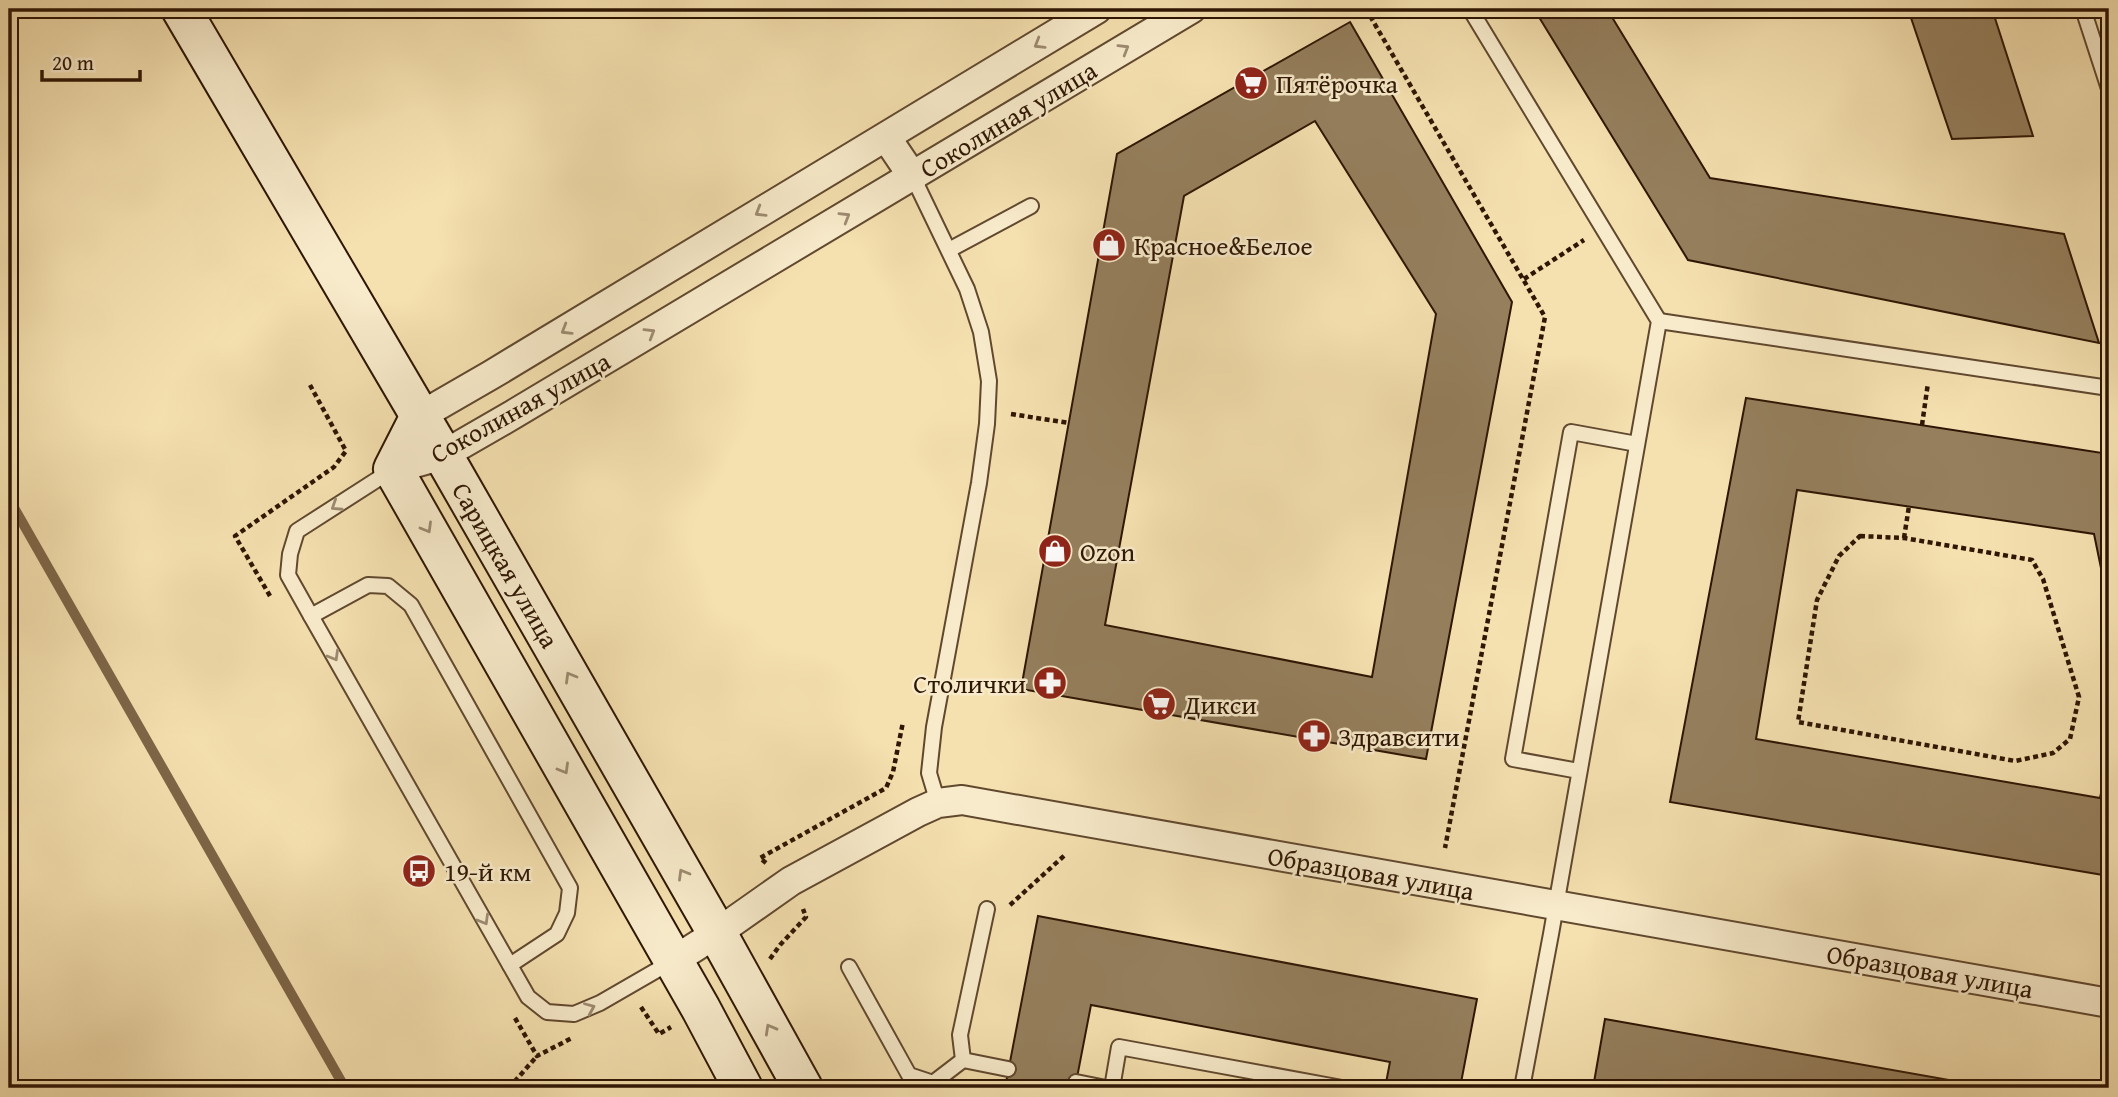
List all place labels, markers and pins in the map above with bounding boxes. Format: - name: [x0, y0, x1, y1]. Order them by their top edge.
- supermarket icon: Пятёрочка: [1232, 64, 1270, 102]
- place label: Пятёрочка: [1276, 64, 1398, 103]
- shop icon: Красное&Белое: [1090, 226, 1128, 264]
- place label: Красное&Белое: [1134, 226, 1313, 265]
- shop icon: Ozon: [1036, 532, 1074, 570]
- place label: Ozon: [1080, 532, 1135, 571]
- place label: Столички: [913, 664, 1026, 703]
- pharmacy icon: Столички: [1031, 664, 1069, 702]
- supermarket icon: Дикси: [1140, 685, 1178, 723]
- place label: Дикси: [1183, 685, 1257, 724]
- pharmacy icon: Здравсити: [1295, 717, 1333, 755]
- place label: Здравсити: [1338, 717, 1460, 756]
- bus stop icon: 19-й км: [400, 852, 438, 890]
- place label: 19-й км: [444, 852, 531, 891]

